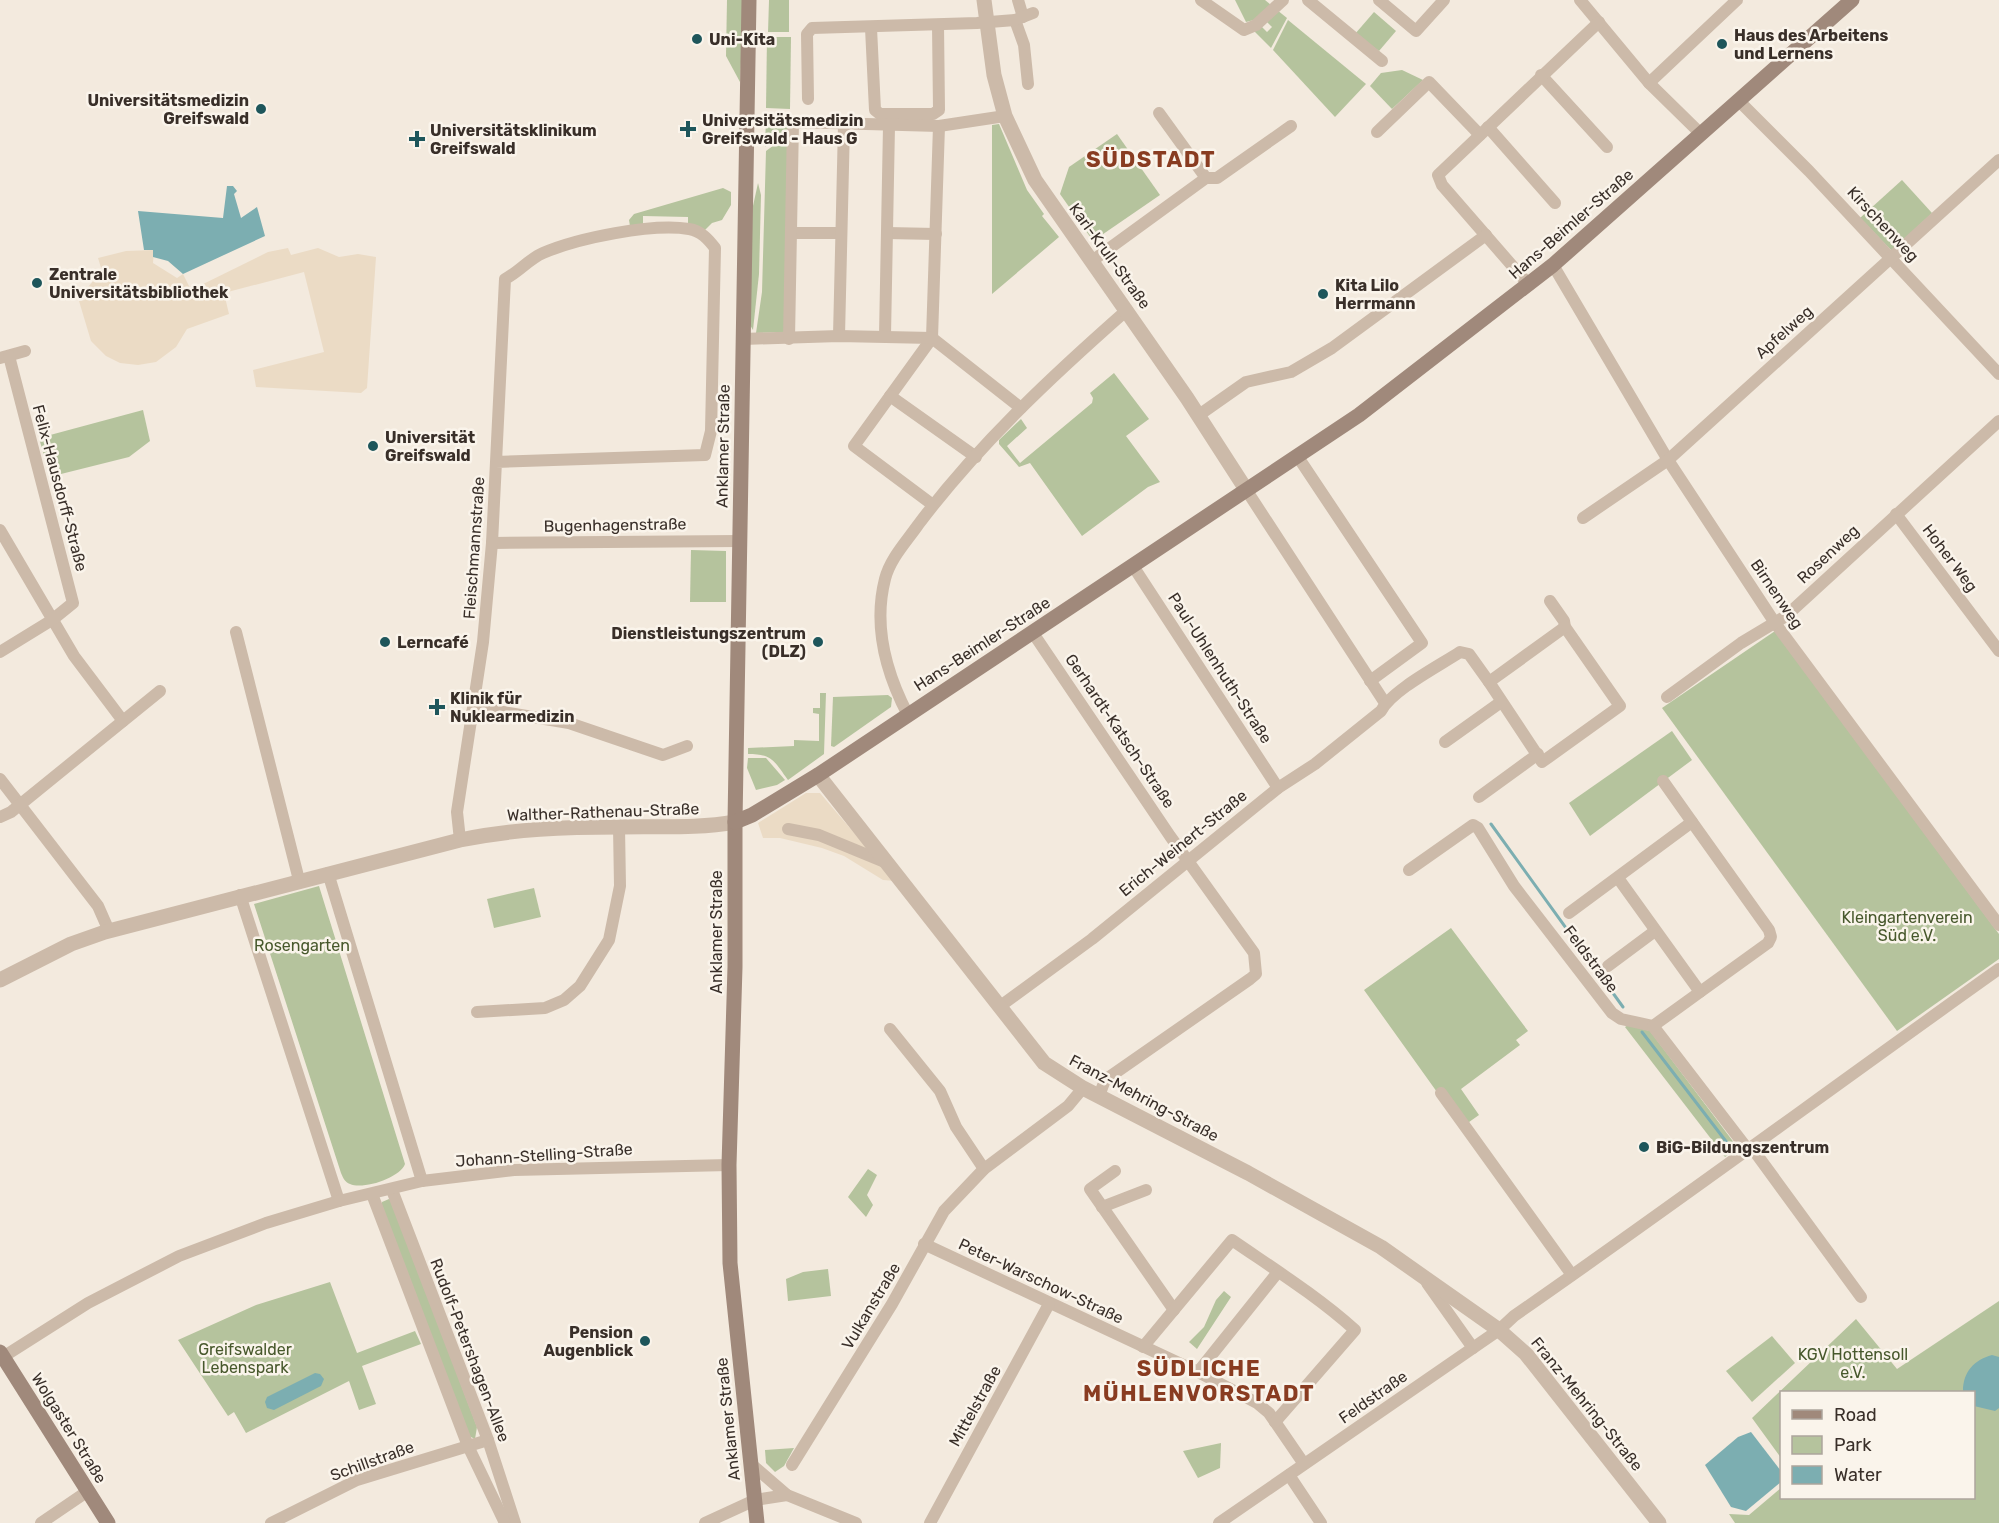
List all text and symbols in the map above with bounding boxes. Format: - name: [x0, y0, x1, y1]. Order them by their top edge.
- place label: Haus des Arbeitens und Lernens: [1734, 26, 1888, 63]
- place label: Uni-Kita: [709, 30, 775, 49]
- marker: Uni-Kita: [690, 32, 704, 46]
- marker: Haus des Arbeitens und Lernens: [1715, 37, 1729, 51]
- place label: Universitätsmedizin Greifswald: [87, 91, 249, 128]
- marker: Universitätsmedizin Greifswald: [254, 102, 268, 116]
- place label: Universitätsmedizin Greifswald - Haus G: [702, 111, 864, 148]
- marker: Universitätsmedizin Greifswald - Haus G: [679, 120, 697, 138]
- place label: Universitätsklinikum Greifswald: [430, 121, 597, 158]
- marker: Universitätsklinikum Greifswald: [408, 130, 426, 148]
- district label: SÜDSTADT: [1086, 146, 1216, 173]
- street label: Hans-Beimler-Straße: [1505, 165, 1637, 283]
- street label: Kirschenweg: [1843, 182, 1923, 266]
- street label: Karl-Krull-Straße: [1065, 199, 1155, 313]
- place label: Zentrale Universitätsbibliothek: [49, 265, 229, 302]
- marker: Zentrale Universitätsbibliothek: [30, 276, 44, 290]
- place label: Kita Lilo Herrmann: [1335, 276, 1416, 313]
- marker: Kita Lilo Herrmann: [1316, 287, 1330, 301]
- street label: Apfelweg: [1752, 301, 1816, 363]
- street label: Anklamer Straße: [712, 384, 734, 508]
- street label: Felix-Hausdorff-Straße: [29, 403, 91, 574]
- place label: Universität Greifswald: [385, 428, 476, 465]
- marker: Universität Greifswald: [366, 439, 380, 453]
- street label: Fleischmannstraße: [460, 476, 488, 620]
- street label: Bugenhagenstraße: [543, 514, 687, 536]
- street label: Hoher Weg: [1918, 520, 1982, 596]
- street label: Rosenweg: [1793, 521, 1863, 587]
- street label: Birnenweg: [1747, 556, 1807, 632]
- street label: Paul-Uhlenhuth-Straße: [1164, 589, 1276, 747]
- street label: Hans-Beimler-Straße: [910, 593, 1054, 695]
- place label: Dienstleistungszentrum (DLZ): [611, 624, 806, 661]
- place label: Lerncafé: [397, 633, 469, 652]
- marker: Lerncafé: [378, 635, 392, 649]
- marker: Dienstleistungszentrum (DLZ): [811, 635, 825, 649]
- street label: Gerhardt-Katsch-Straße: [1061, 650, 1179, 812]
- place label: Klinik für Nuklearmedizin: [450, 689, 574, 726]
- marker: Klinik für Nuklearmedizin: [428, 698, 446, 716]
- street label: Erich-Weinert-Straße: [1115, 786, 1251, 900]
- street label: Walther-Rathenau-Straße: [507, 799, 700, 825]
- street label: Anklamer Straße: [707, 870, 726, 994]
- park label: Kleingartenverein Süd e.V.: [1841, 908, 1973, 945]
- street label: Feldstraße: [1560, 922, 1622, 996]
- park label: Rosengarten: [254, 936, 350, 955]
- street label: Franz-Mehring-Straße: [1066, 1051, 1222, 1145]
- place label: BiG-Bildungszentrum: [1656, 1138, 1829, 1157]
- street label: Johann-Stelling-Straße: [455, 1139, 633, 1171]
- marker: BiG-Bildungszentrum: [1637, 1140, 1651, 1154]
- street label: Peter-Warschow-Straße: [956, 1234, 1126, 1328]
- street label: Rudolf-Petershagen-Allee: [426, 1256, 514, 1445]
- street label: Vulkanstraße: [838, 1259, 904, 1353]
- place label: Pension Augenblick: [543, 1323, 634, 1360]
- street label: Franz-Mehring-Straße: [1527, 1333, 1647, 1475]
- marker: Pension Augenblick: [638, 1334, 652, 1348]
- park label: Greifswalder Lebenspark: [198, 1340, 292, 1377]
- park label: KGV Hottensoll e.V.: [1798, 1345, 1908, 1382]
- district label: SÜDLICHE MÜHLENVORSTADT: [1083, 1355, 1315, 1407]
- street label: Anklamer Straße: [712, 1357, 744, 1481]
- street label: Mittelstraße: [945, 1362, 1005, 1450]
- street label: Feldstraße: [1335, 1367, 1411, 1427]
- street label: Wolgaster Straße: [27, 1369, 111, 1487]
- legend: [1780, 1391, 1975, 1499]
- text: Road: [1834, 1404, 1877, 1426]
- text: Park: [1834, 1434, 1872, 1456]
- street label: Schillstraße: [328, 1437, 417, 1485]
- text: Water: [1834, 1464, 1882, 1486]

